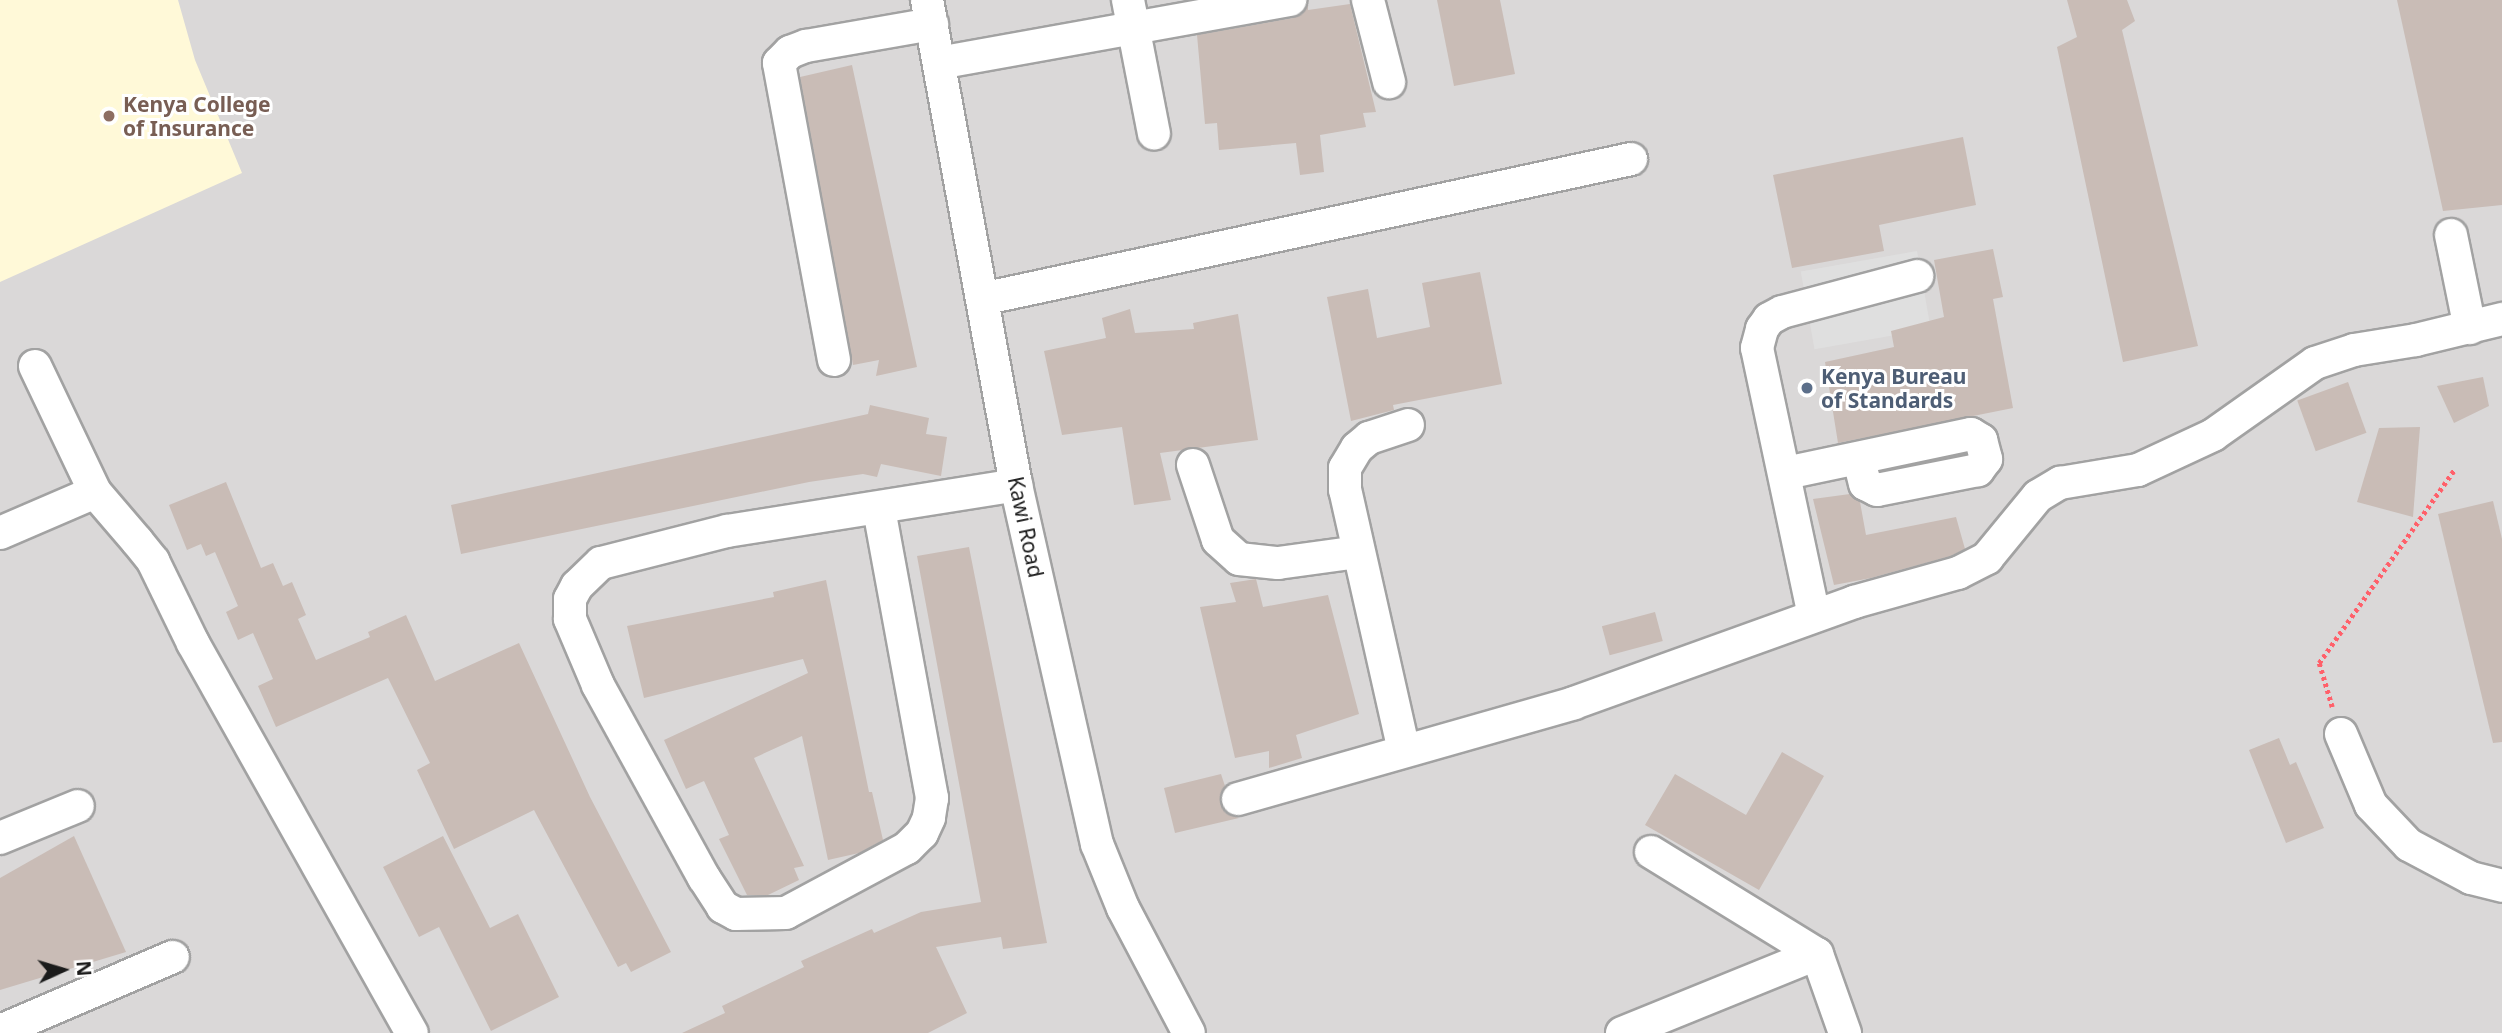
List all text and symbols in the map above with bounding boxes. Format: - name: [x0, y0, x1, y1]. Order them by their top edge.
- place label: Kenya College of Insurance: [123, 91, 271, 141]
- marker: Kenya College of Insurance: [101, 108, 117, 124]
- place label: Kenya Bureau of Standards: [1821, 363, 1967, 413]
- marker: Kenya Bureau of Standards: [1799, 380, 1815, 396]
- street label: Kawi Road: [1003, 474, 1049, 580]
- north arrow: [28, 935, 98, 1005]
- text: N: [70, 960, 97, 977]

